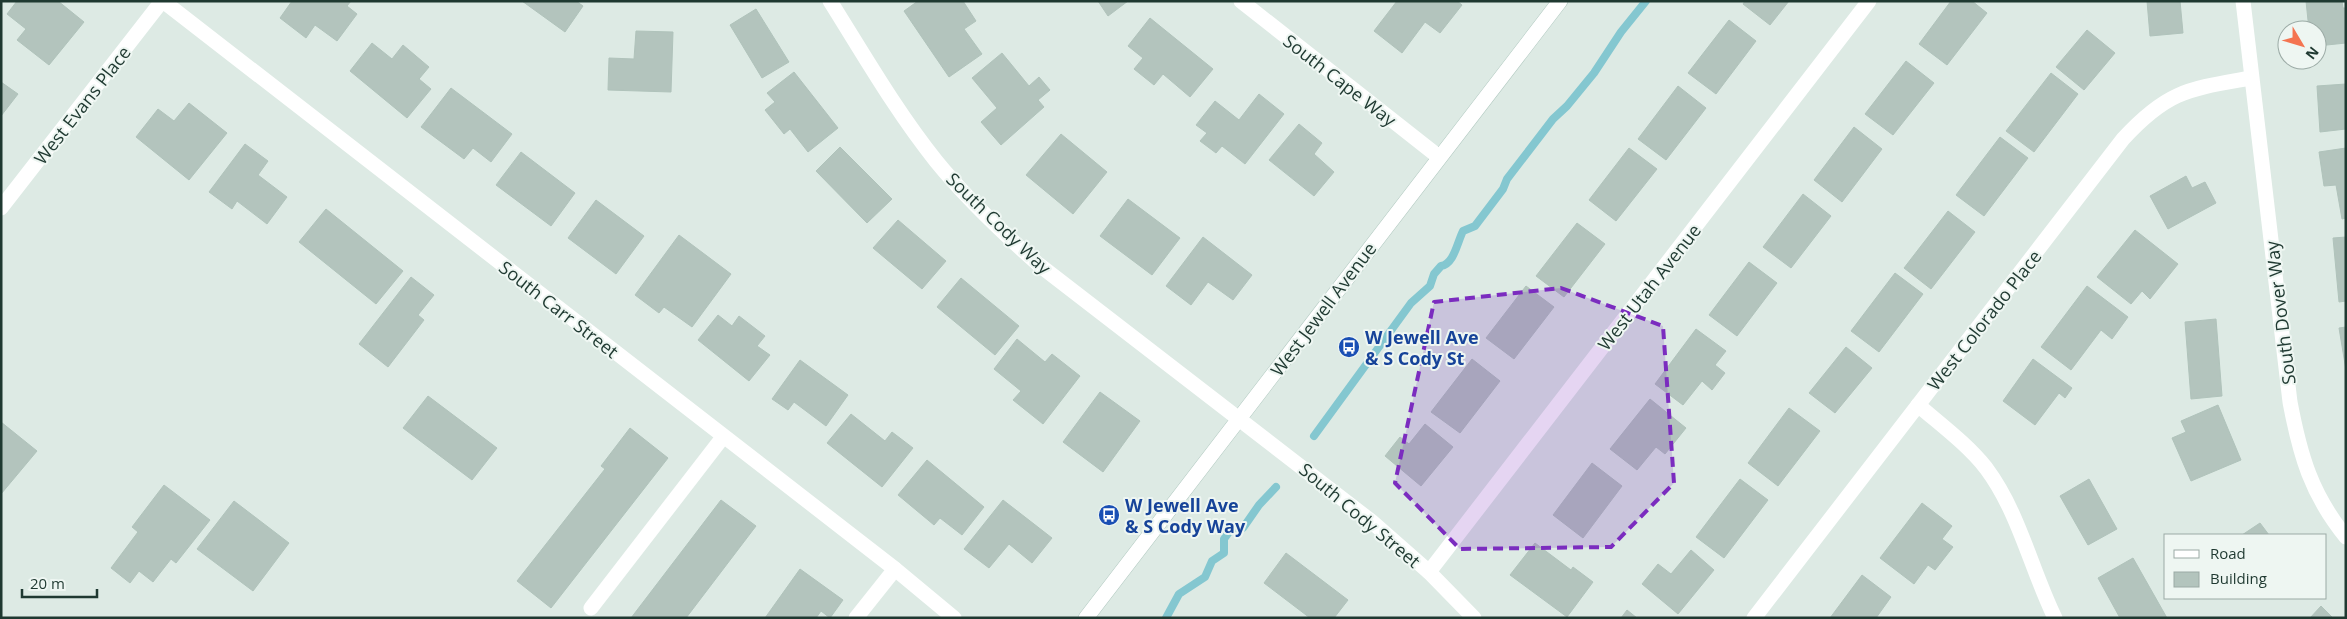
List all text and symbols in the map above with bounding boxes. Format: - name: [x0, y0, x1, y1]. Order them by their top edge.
- north arrow: [2277, 20, 2327, 70]
- street label: South Cape Way: [1279, 28, 1402, 132]
- street label: West Evans Place: [28, 41, 136, 169]
- text: N: [2302, 43, 2324, 64]
- street label: South Cody Way: [942, 167, 1057, 280]
- street label: West Utah Avenue: [1592, 219, 1706, 355]
- street label: West Jewell Avenue: [1265, 237, 1381, 381]
- street label: South Dover Way: [2259, 239, 2301, 386]
- street label: West Colorado Place: [1922, 245, 2046, 395]
- street label: South Carr Street: [495, 255, 623, 363]
- place label: W Jewell Ave & S Cody St: [1365, 325, 1479, 370]
- bus stop icon: W Jewell Ave & S Cody St: [1337, 335, 1361, 359]
- street label: South Cody Street: [1294, 457, 1426, 573]
- place label: W Jewell Ave & S Cody Way: [1125, 493, 1246, 538]
- bus stop icon: W Jewell Ave & S Cody Way: [1097, 503, 1121, 527]
- legend: [2164, 534, 2327, 599]
- text: Road: [2210, 543, 2246, 563]
- scale bar: [22, 566, 98, 598]
- text: Building: [2210, 568, 2267, 588]
- text: 20 m: [30, 573, 65, 593]

